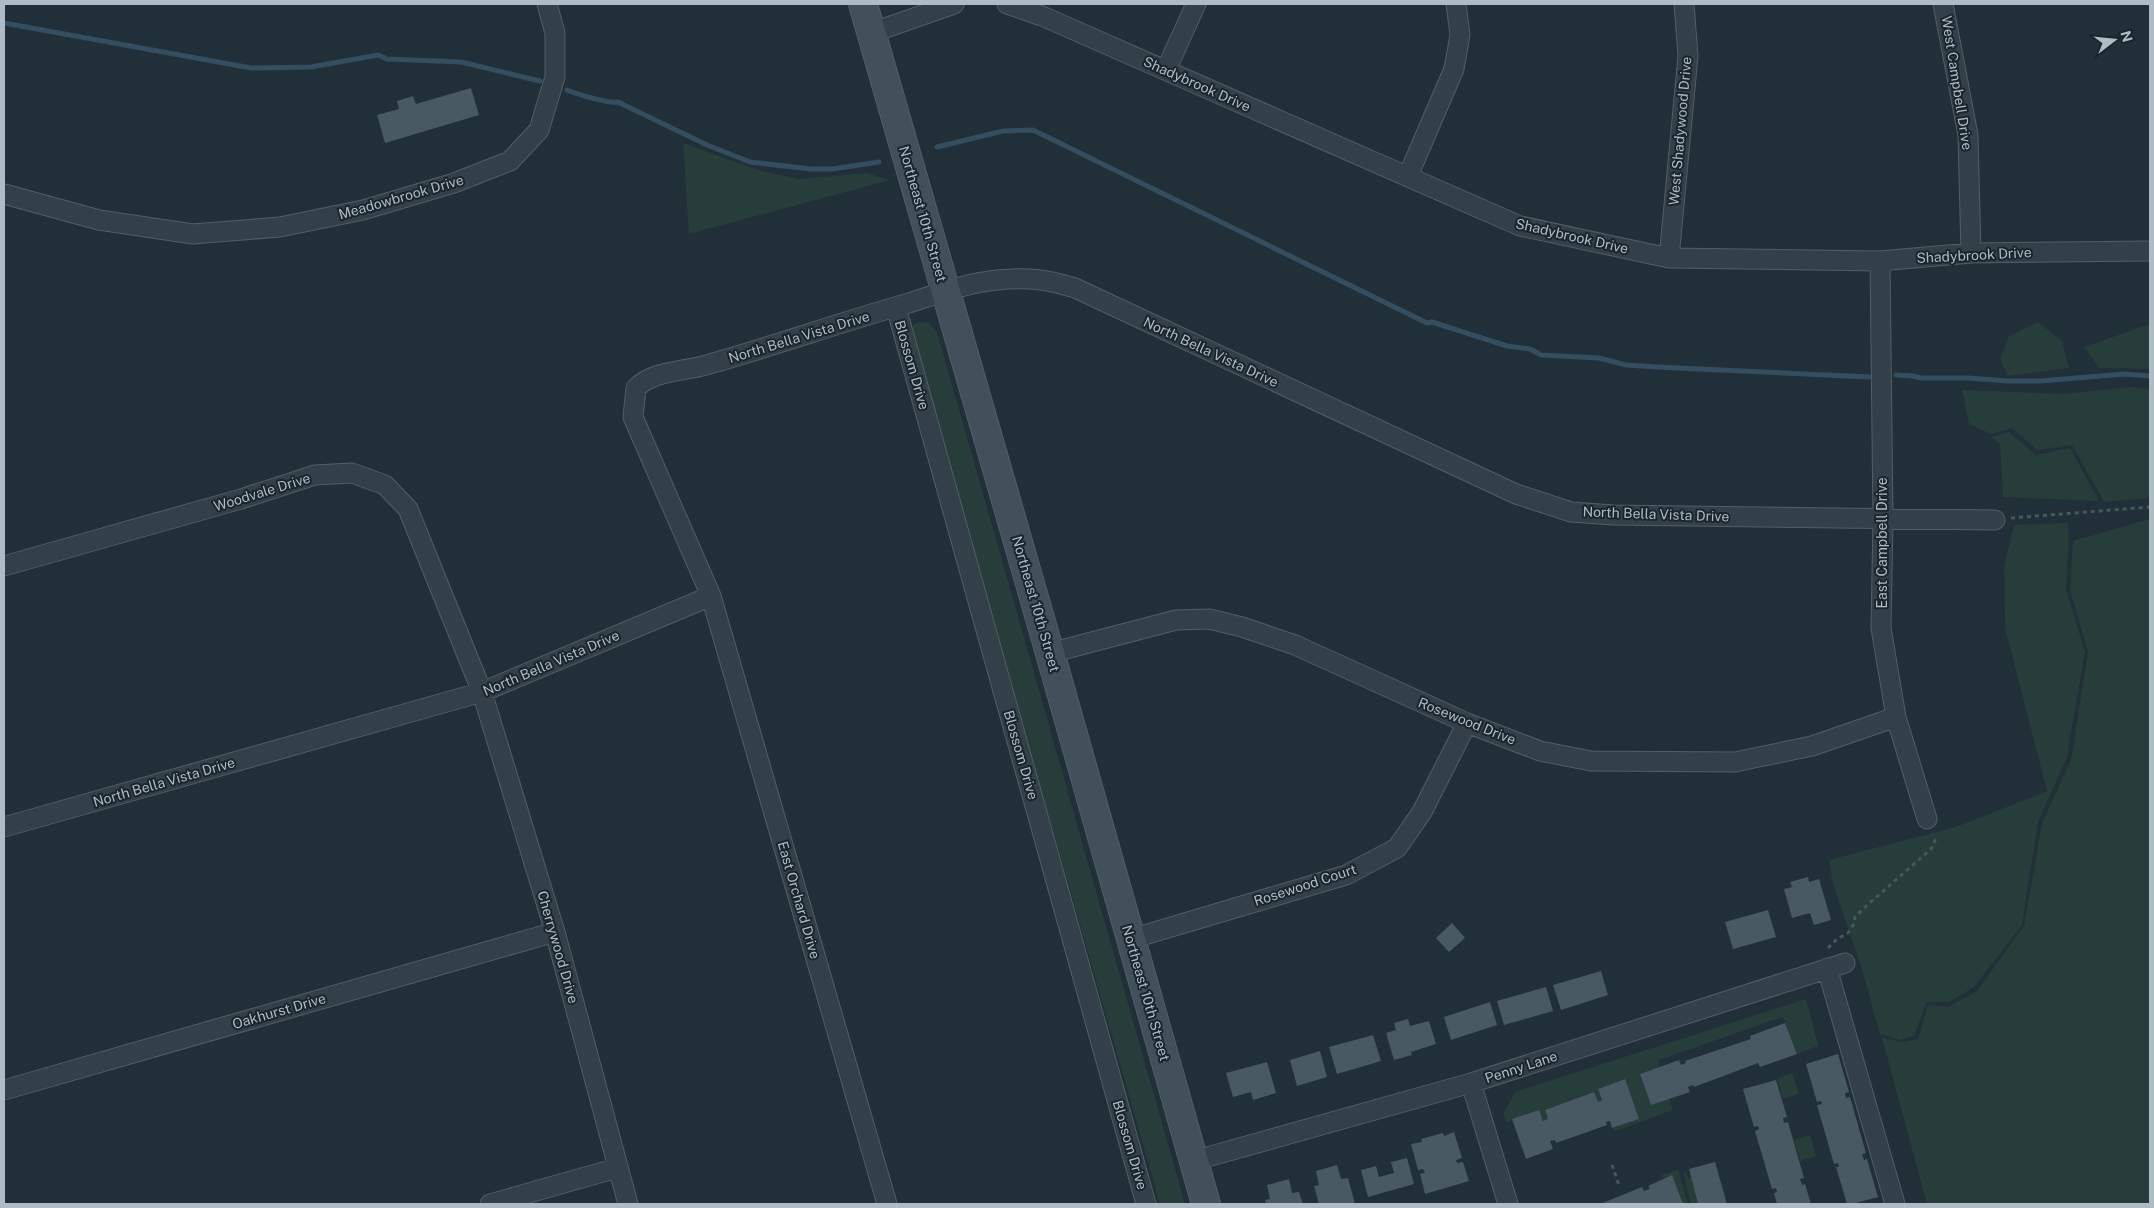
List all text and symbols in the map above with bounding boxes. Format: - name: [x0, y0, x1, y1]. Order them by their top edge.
- street label: West Campbell Drive: [1938, 15, 1976, 151]
- north arrow: [2089, 15, 2139, 65]
- text: N: [2117, 29, 2136, 44]
- street label: Shadybrook Drive: [1141, 53, 1253, 115]
- street label: West Shadywood Drive: [1666, 56, 1694, 206]
- street label: Northeast 10th Street: [896, 144, 950, 284]
- street label: Meadowbrook Drive: [337, 171, 465, 223]
- street label: Shadybrook Drive: [1514, 215, 1630, 257]
- street label: Shadybrook Drive: [1916, 244, 2032, 266]
- street label: North Bella Vista Drive: [726, 308, 872, 366]
- street label: North Bella Vista Drive: [1141, 314, 1281, 390]
- street label: Blossom Drive: [892, 318, 932, 412]
- street label: Woodvale Drive: [212, 470, 312, 514]
- street label: East Campbell Drive: [1874, 477, 1890, 609]
- street label: North Bella Vista Drive: [1582, 503, 1730, 525]
- street label: Northeast 10th Street: [1009, 534, 1063, 674]
- street label: North Bella Vista Drive: [480, 627, 622, 699]
- street label: Rosewood Drive: [1416, 694, 1518, 748]
- street label: Blossom Drive: [1001, 708, 1041, 802]
- street label: North Bella Vista Drive: [91, 754, 237, 810]
- street label: East Orchard Drive: [775, 839, 823, 961]
- street label: Rosewood Court: [1252, 861, 1358, 909]
- street label: Cherrywood Drive: [534, 889, 582, 1005]
- street label: Northeast 10th Street: [1119, 923, 1173, 1063]
- street label: Oakhurst Drive: [230, 990, 328, 1032]
- street label: Penny Lane: [1483, 1048, 1559, 1086]
- street label: Blossom Drive: [1110, 1098, 1150, 1192]

